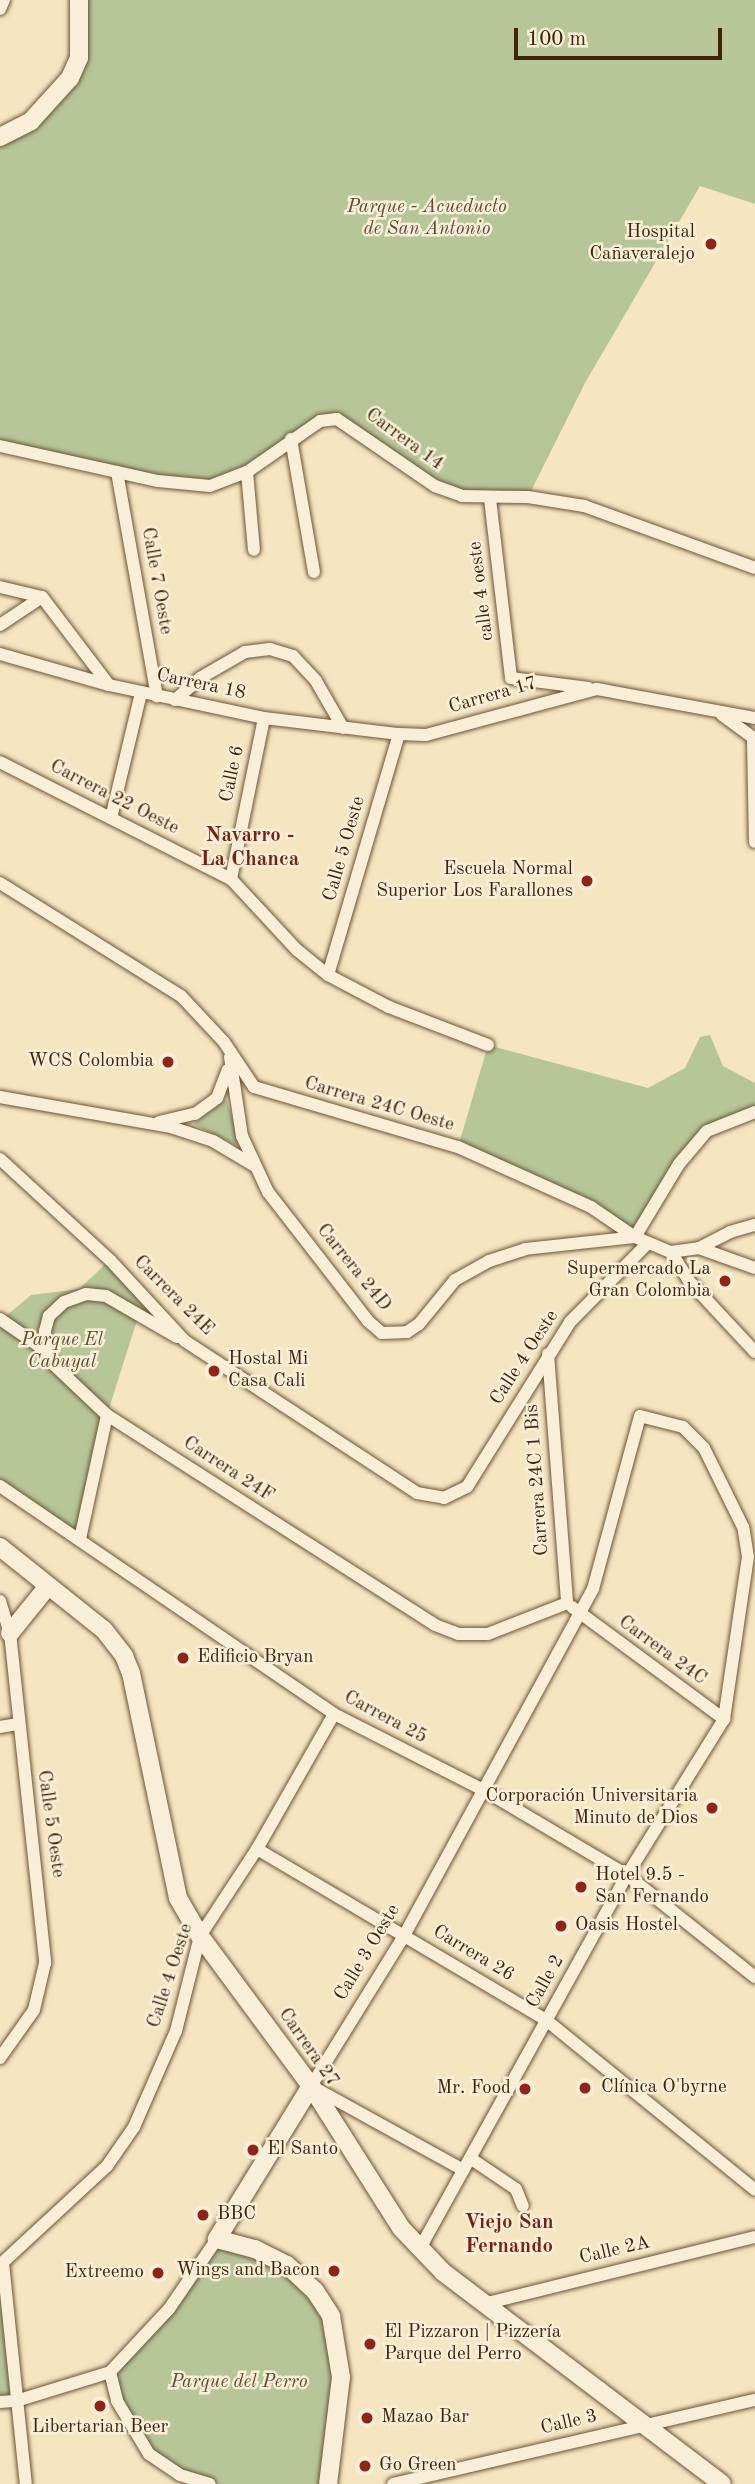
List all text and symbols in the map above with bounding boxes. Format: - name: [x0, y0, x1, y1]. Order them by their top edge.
- scale bar: [517, 14, 725, 58]
- text: 100 m: [527, 29, 586, 50]
- park label: Parque - Acueducto de San Antonio: [347, 197, 507, 241]
- place label: Hospital Cañaveralejo: [589, 222, 695, 266]
- marker: Hospital Cañaveralejo: [701, 234, 721, 254]
- street label: Carrera 14: [361, 404, 447, 476]
- street label: Calle 7 Oeste: [135, 526, 177, 636]
- street label: calle 4 oeste: [465, 540, 499, 642]
- street label: Carrera 18: [154, 664, 248, 706]
- street label: Carrera 17: [446, 673, 540, 719]
- street label: Calle 6: [216, 744, 250, 804]
- street label: Carrera 22 Oeste: [46, 756, 182, 840]
- street label: Calle 5 Oeste: [319, 794, 371, 904]
- district label: Navarro - La Chanca: [200, 823, 300, 873]
- place label: Escuela Normal Superior Los Farallones: [376, 859, 573, 903]
- marker: Escuela Normal Superior Los Farallones: [579, 873, 595, 889]
- place label: WCS Colombia: [28, 1051, 154, 1073]
- marker: WCS Colombia: [160, 1054, 176, 1070]
- street label: Carrera 24C Oeste: [302, 1073, 456, 1137]
- street label: Carrera 24D: [311, 1220, 395, 1316]
- street label: Carrera 24E: [128, 1251, 218, 1341]
- place label: Supermercado La Gran Colombia: [567, 1259, 711, 1303]
- marker: Supermercado La Gran Colombia: [717, 1273, 733, 1289]
- street label: Calle 4 Oeste: [486, 1306, 564, 1410]
- park label: Parque El Cabuyal: [21, 1330, 103, 1374]
- place label: Hostal Mi Casa Cali: [228, 1349, 308, 1393]
- marker: Hostal Mi Casa Cali: [206, 1363, 222, 1379]
- street label: Carrera 24C 1 Bis: [521, 1403, 555, 1557]
- street label: Carrera 24F: [178, 1432, 278, 1508]
- street label: Carrera 24C: [613, 1611, 711, 1691]
- place label: Edificio Bryan: [197, 1647, 313, 1669]
- marker: Edificio Bryan: [175, 1650, 191, 1666]
- street label: Carrera 25: [339, 1687, 431, 1749]
- street label: Calle 5 Oeste: [31, 1769, 69, 1879]
- place label: Corporación Universitaria Minuto de Dios: [486, 1786, 698, 1830]
- marker: Corporación Universitaria Minuto de Dios: [704, 1800, 720, 1816]
- place label: Hotel 9.5 - San Fernando: [595, 1865, 709, 1909]
- marker: Hotel 9.5 - San Fernando: [573, 1879, 589, 1895]
- street label: Calle 3 Oeste: [330, 1901, 406, 2005]
- place label: Oasis Hostel: [575, 1915, 678, 1937]
- marker: Oasis Hostel: [553, 1918, 569, 1934]
- street label: Calle 4 Oeste: [143, 1921, 199, 2031]
- street label: Carrera 26: [428, 1921, 518, 1987]
- street label: Calle 2: [522, 1951, 570, 2013]
- street label: Carrera 27: [273, 2004, 343, 2092]
- place label: Clínica O'byrne: [601, 2077, 727, 2099]
- place label: Mr. Food: [436, 2078, 511, 2100]
- marker: Clínica O'byrne: [575, 2078, 595, 2098]
- marker: Mr. Food: [517, 2081, 533, 2097]
- place label: El Santo: [267, 2139, 338, 2161]
- marker: El Santo: [245, 2142, 261, 2158]
- place label: BBC: [217, 2204, 256, 2226]
- marker: BBC: [195, 2207, 211, 2223]
- district label: Viejo San Fernando: [464, 2210, 554, 2260]
- street label: Calle 2A: [577, 2232, 653, 2270]
- place label: Wings and Bacon: [176, 2260, 320, 2282]
- place label: Extreemo: [65, 2262, 144, 2284]
- marker: Wings and Bacon: [326, 2263, 342, 2279]
- marker: Extreemo: [150, 2265, 166, 2281]
- place label: El Pizzaron | Pizzería Parque del Perro: [384, 2322, 561, 2366]
- marker: El Pizzaron | Pizzería Parque del Perro: [362, 2336, 378, 2352]
- park label: Parque del Perro: [170, 2372, 308, 2394]
- marker: Libertarian Beer: [92, 2398, 108, 2414]
- street label: Calle 3: [538, 2405, 600, 2441]
- place label: Mazao Bar: [381, 2407, 469, 2429]
- marker: Mazao Bar: [359, 2410, 375, 2426]
- place label: Libertarian Beer: [32, 2417, 168, 2439]
- place label: Go Green: [379, 2455, 457, 2477]
- marker: Go Green: [357, 2458, 373, 2474]

